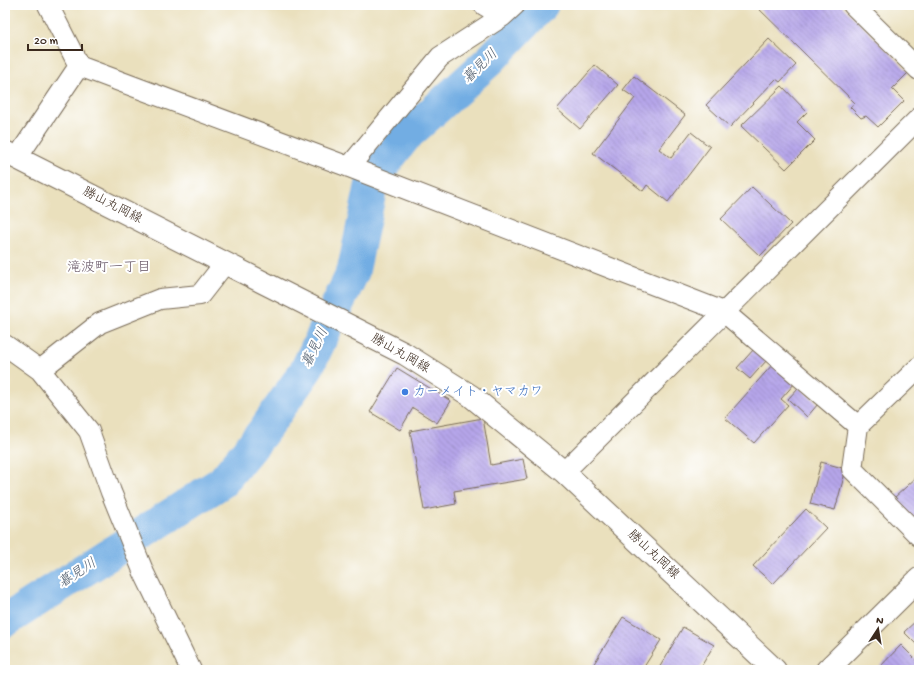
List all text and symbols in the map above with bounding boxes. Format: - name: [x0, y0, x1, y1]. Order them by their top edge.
- scale bar: [28, 26, 82, 52]
- text: 20 m: [34, 35, 59, 49]
- water label: 暮見川: [459, 46, 502, 88]
- street label: 勝山丸岡線: [80, 184, 146, 228]
- district label: 滝波町一丁目: [67, 260, 151, 277]
- water label: 暮見川: [298, 325, 333, 371]
- street label: 勝山丸岡線: [368, 330, 433, 377]
- place label: カーメイト・ヤマカワ: [413, 385, 543, 400]
- marker: カーメイト・ヤマカワ: [400, 387, 410, 397]
- street label: 勝山丸岡線: [624, 527, 683, 583]
- water label: 暮見川: [55, 555, 100, 593]
- north arrow: [858, 609, 898, 649]
- text: N: [875, 615, 884, 628]

